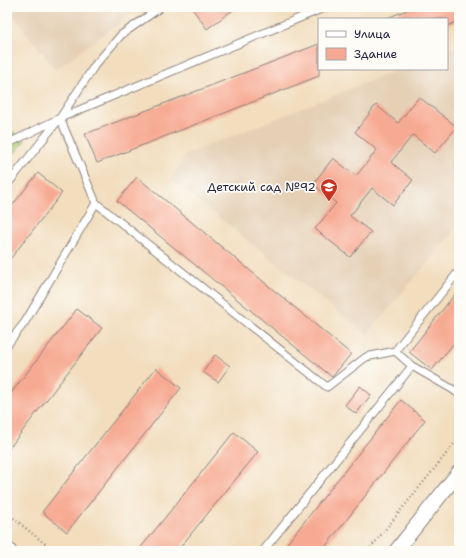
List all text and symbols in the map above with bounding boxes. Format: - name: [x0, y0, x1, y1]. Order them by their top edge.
- legend: [318, 18, 448, 70]
- text: Улица: [354, 26, 391, 42]
- text: Здание: [354, 46, 398, 62]
- school or university icon: Детский сад №92: [319, 177, 339, 202]
- place label: Детский сад №92: [207, 179, 316, 195]

